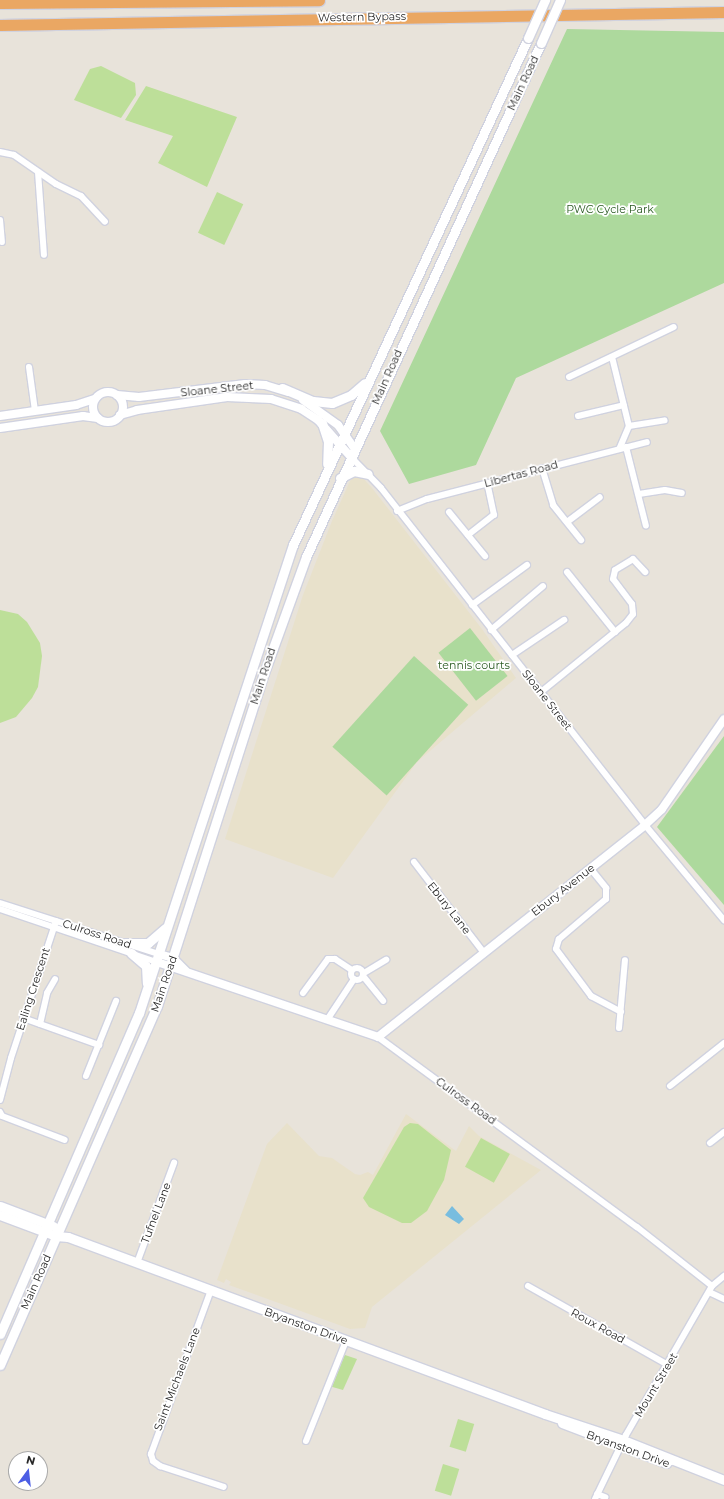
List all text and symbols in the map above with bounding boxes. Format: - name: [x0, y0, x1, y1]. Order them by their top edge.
- street label: Western Bypass: [318, 10, 406, 24]
- street label: Main Road: [505, 53, 541, 113]
- park label: PWC Cycle Park: [566, 202, 654, 216]
- street label: Main Road: [369, 347, 405, 407]
- street label: Sloane Street: [180, 379, 254, 399]
- street label: Libertas Road: [483, 458, 559, 490]
- street label: Main Road: [248, 646, 278, 706]
- park label: tennis courts: [438, 658, 510, 672]
- street label: Sloane Street: [519, 667, 575, 733]
- street label: Ebury Avenue: [529, 861, 597, 919]
- street label: Ebury Lane: [425, 879, 473, 937]
- street label: Culross Road: [61, 917, 133, 951]
- street label: Ealing Crescent: [13, 946, 53, 1032]
- street label: Main Road: [148, 954, 180, 1014]
- street label: Culross Road: [433, 1075, 499, 1127]
- street label: Tufnel Lane: [138, 1181, 174, 1245]
- street label: Main Road: [18, 1252, 54, 1312]
- street label: Bryanston Drive: [262, 1305, 350, 1347]
- street label: Roux Road: [569, 1306, 627, 1346]
- street label: Saint Michaels Lane: [151, 1326, 203, 1432]
- street label: Mount Street: [632, 1350, 680, 1420]
- street label: Bryanston Drive: [584, 1428, 672, 1470]
- north arrow: [8, 1451, 48, 1491]
- text: N: [25, 1452, 37, 1468]

